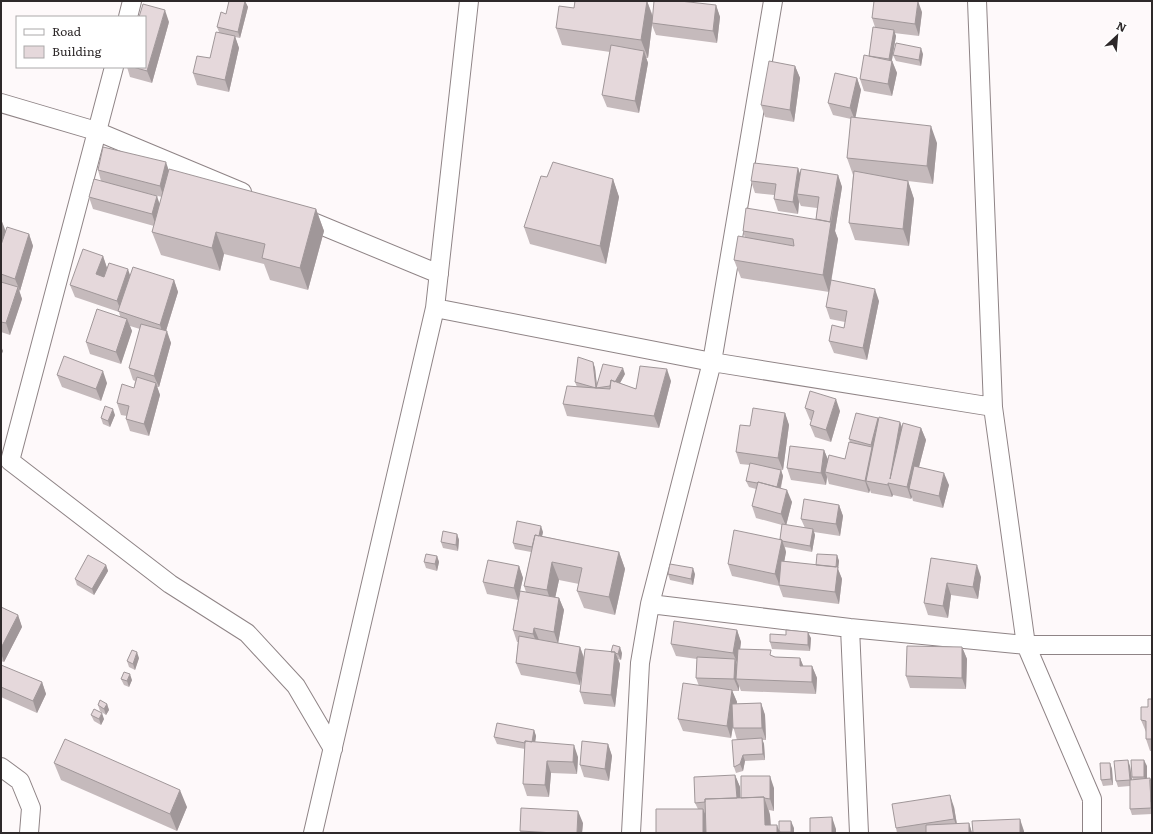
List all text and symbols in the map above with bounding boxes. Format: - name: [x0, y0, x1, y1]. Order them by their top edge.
- legend: [16, 16, 146, 68]
- north arrow: [1097, 16, 1137, 56]
- text: N: [1114, 17, 1129, 35]
- text: Road: [52, 22, 82, 40]
- text: Building: [52, 42, 102, 60]

